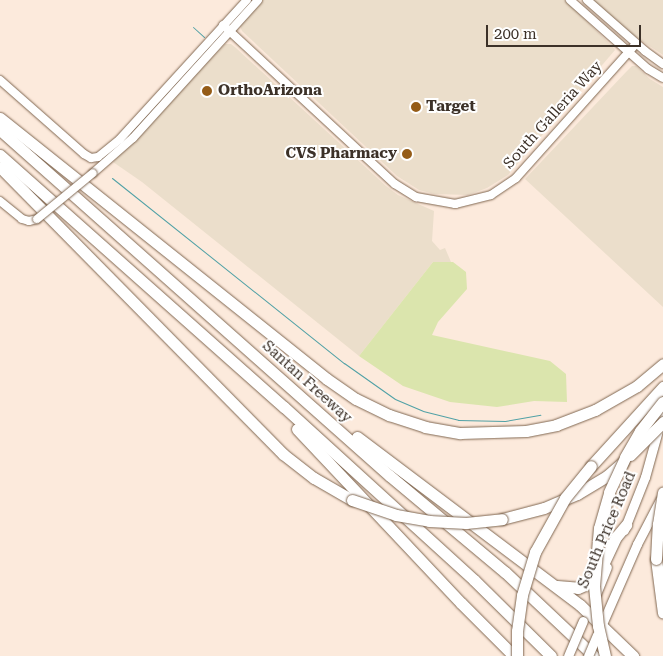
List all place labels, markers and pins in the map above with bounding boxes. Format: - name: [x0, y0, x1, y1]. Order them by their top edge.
- place label: OrthoArizona: [218, 82, 322, 100]
- marker: OrthoArizona: [200, 84, 214, 98]
- place label: Target: [426, 98, 475, 116]
- marker: Target: [410, 101, 422, 113]
- place label: CVS Pharmacy: [286, 145, 397, 163]
- marker: CVS Pharmacy: [401, 148, 413, 160]

